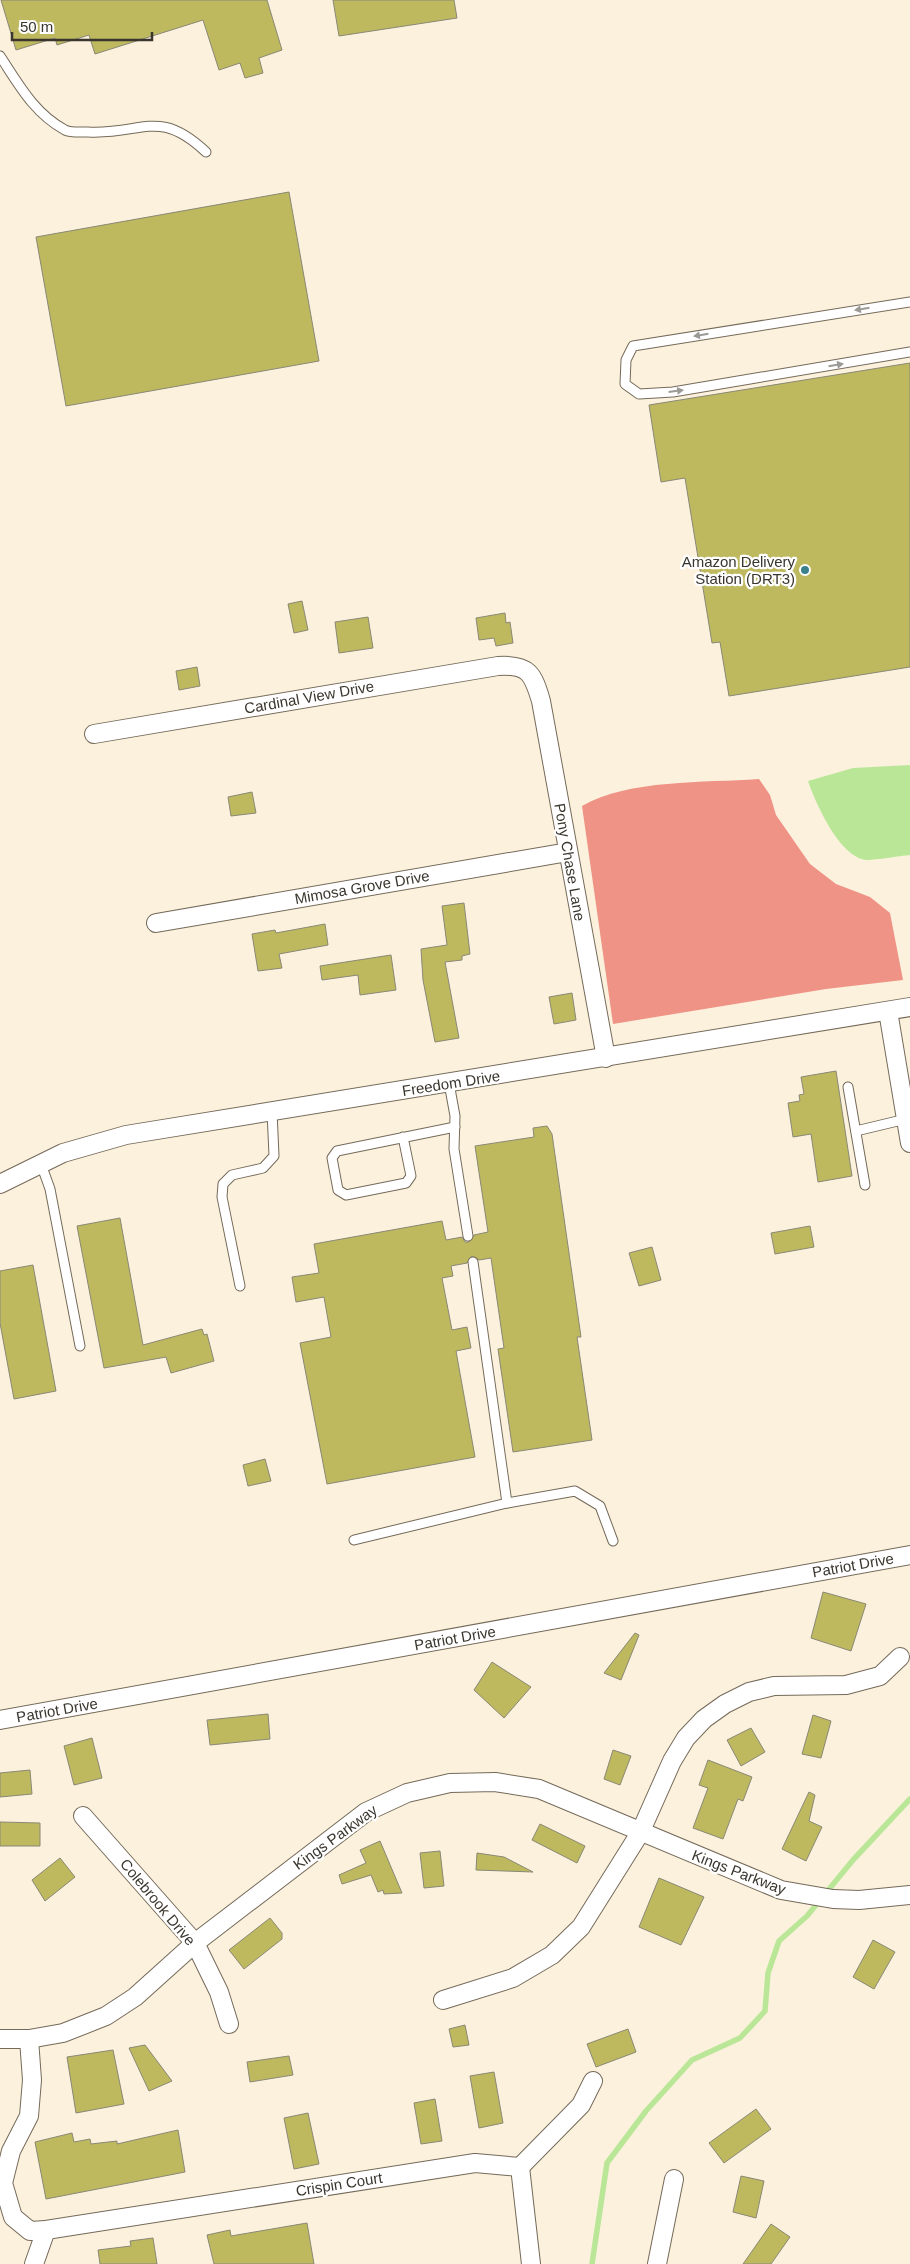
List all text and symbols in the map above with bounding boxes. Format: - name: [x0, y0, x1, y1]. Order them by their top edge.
- scale bar: [12, 10, 152, 42]
- text: 50 m: [20, 18, 53, 35]
- one-way arrow: [854, 306, 870, 314]
- one-way arrow: [693, 332, 709, 340]
- one-way arrow: [828, 360, 844, 368]
- one-way arrow: [668, 387, 684, 395]
- place label: Amazon Delivery Station (DRT3): [682, 553, 795, 587]
- marker: Amazon Delivery Station (DRT3): [799, 564, 811, 576]
- street label: Cardinal View Drive: [243, 677, 375, 717]
- street label: Pony Chase Lane: [551, 802, 589, 922]
- street label: Mimosa Grove Drive: [293, 867, 431, 907]
- street label: Freedom Drive: [401, 1067, 501, 1099]
- street label: Patriot Drive: [811, 1549, 895, 1581]
- street label: Patriot Drive: [413, 1622, 497, 1654]
- street label: Patriot Drive: [15, 1694, 99, 1726]
- street label: Kings Parkway: [290, 1801, 381, 1873]
- street label: Kings Parkway: [690, 1846, 789, 1898]
- street label: Colebrook Drive: [117, 1855, 199, 1949]
- street label: Crispin Court: [294, 2169, 384, 2199]

